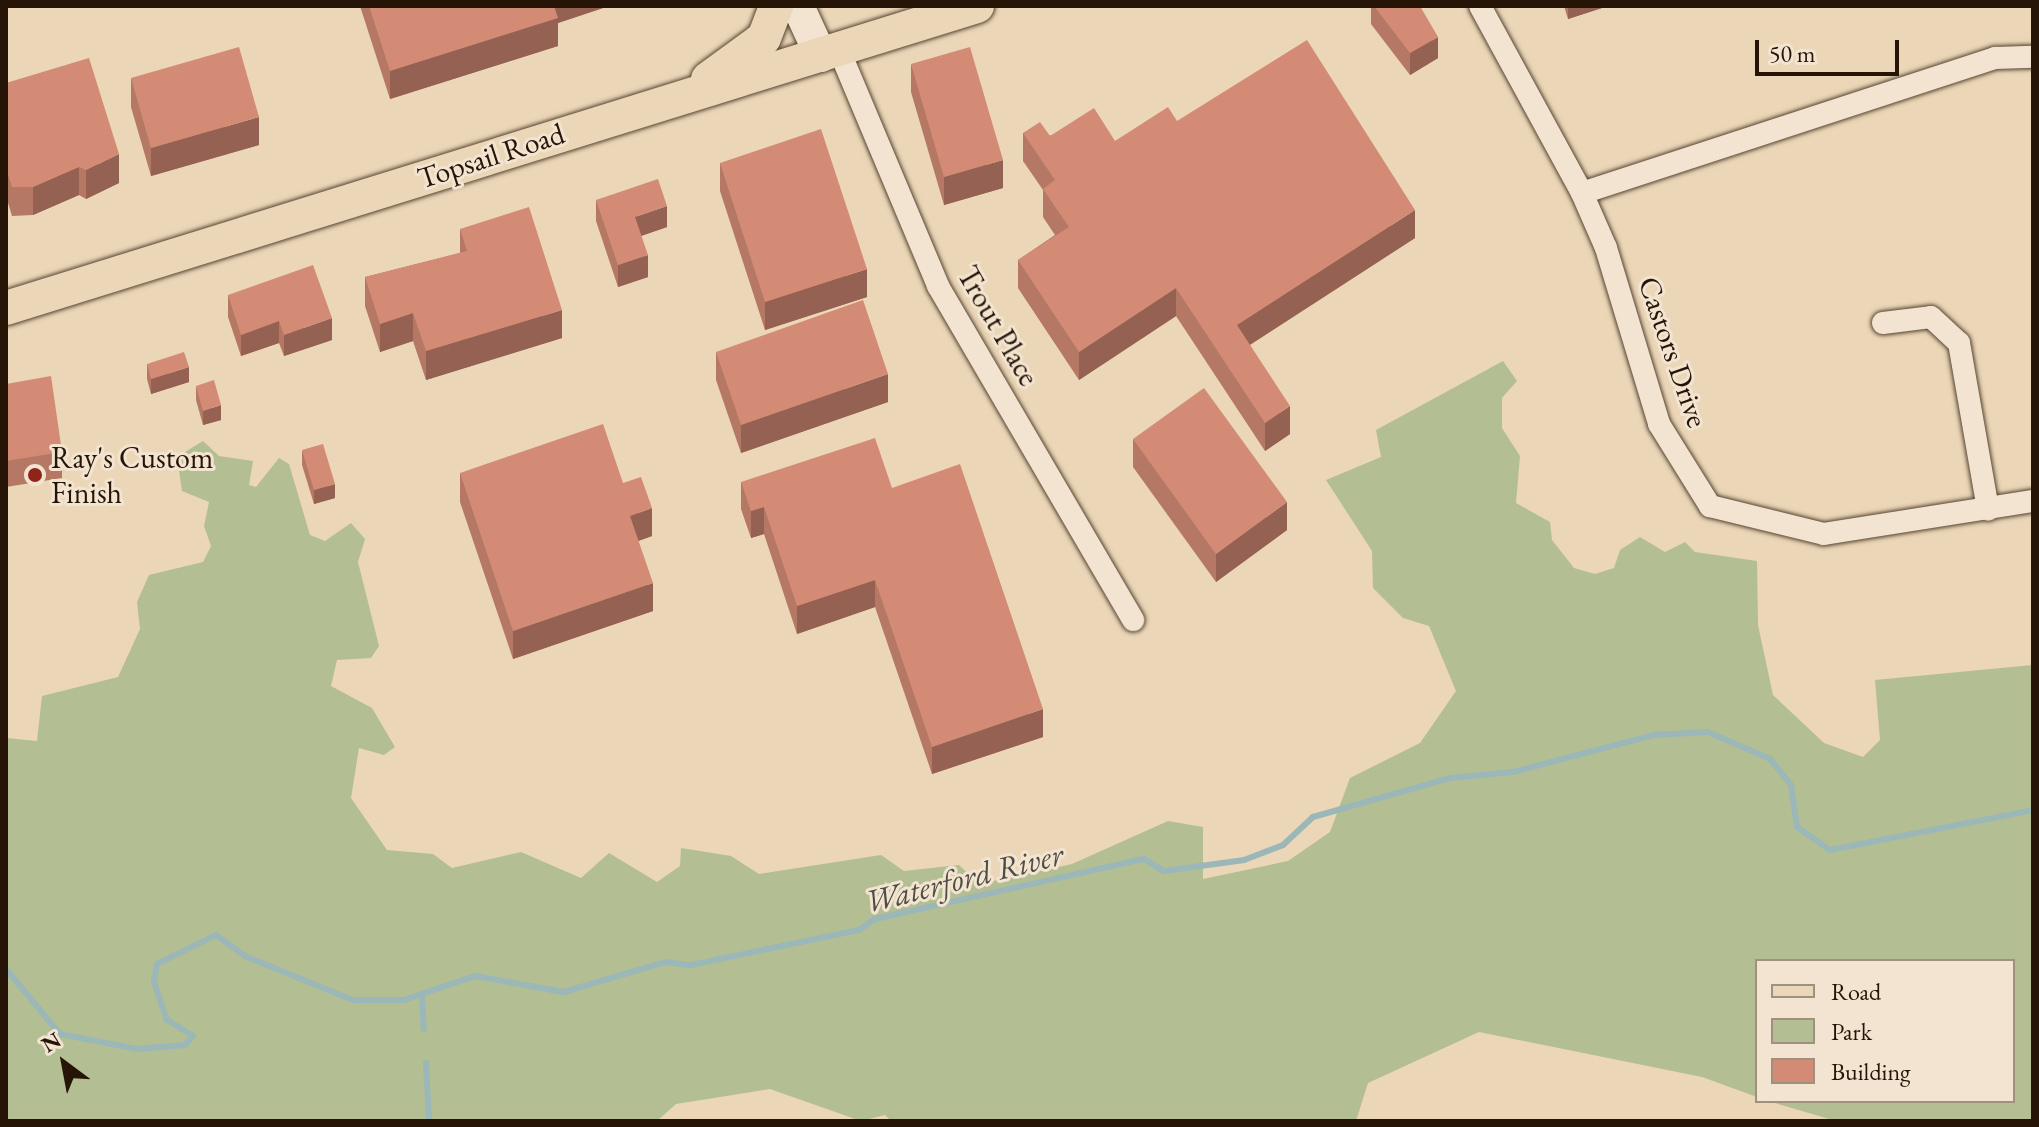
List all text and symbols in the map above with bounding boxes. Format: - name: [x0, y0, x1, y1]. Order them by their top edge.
- scale bar: [1759, 24, 1903, 74]
- text: 50 m: [1769, 38, 1816, 69]
- street label: Topsail Road: [413, 115, 569, 197]
- street label: Trout Place: [949, 260, 1047, 392]
- street label: Castors Drive: [1630, 272, 1716, 432]
- place label: Ray's Custom Finish: [51, 440, 213, 510]
- marker: Ray's Custom Finish: [26, 466, 44, 484]
- water label: Waterford River: [861, 835, 1067, 921]
- legend: [1755, 959, 2015, 1103]
- text: Road: [1831, 976, 1881, 1007]
- text: Park: [1831, 1016, 1872, 1047]
- north arrow: [24, 1023, 104, 1103]
- text: N: [36, 1025, 66, 1059]
- text: Building: [1831, 1056, 1911, 1087]

